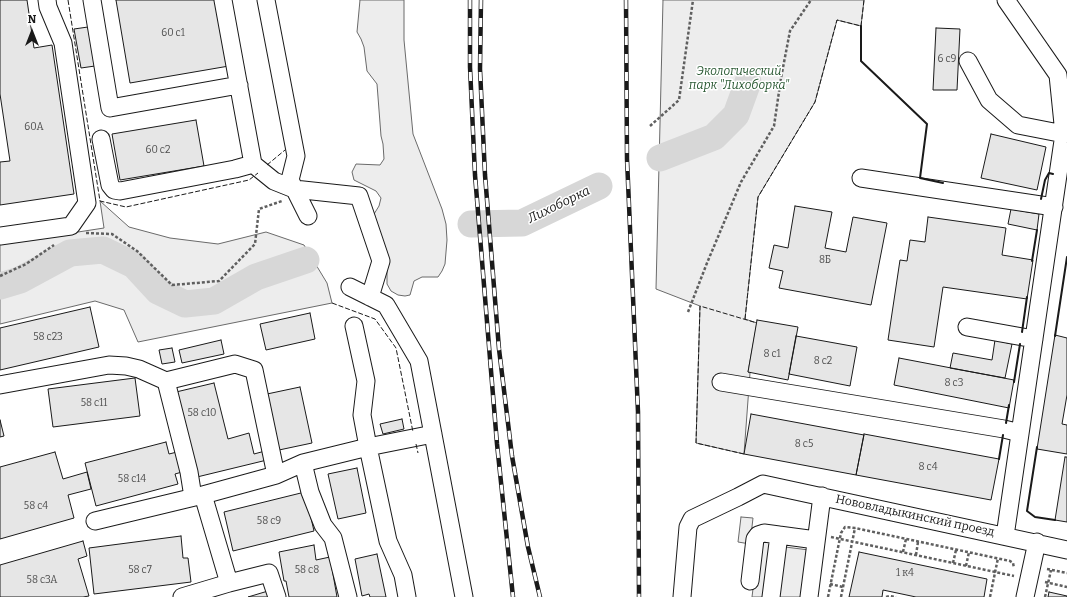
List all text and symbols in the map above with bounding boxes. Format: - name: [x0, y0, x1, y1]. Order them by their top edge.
- north arrow: [12, 12, 52, 52]
- text: N: [28, 13, 36, 26]
- house number: 60 с1: [161, 27, 185, 39]
- house number: 6 с9: [938, 53, 956, 65]
- park label: Экологический парк "Лихоборка": [689, 65, 789, 93]
- house number: 60А: [24, 121, 44, 133]
- house number: 60 с2: [146, 144, 170, 156]
- water label: Лихоборка: [525, 183, 593, 227]
- house number: 8Б: [819, 254, 831, 266]
- house number: 58 с23: [33, 331, 63, 343]
- house number: 8 с1: [763, 348, 781, 360]
- house number: 8 с2: [814, 355, 832, 367]
- house number: 8 с3: [945, 377, 963, 389]
- house number: 58 с11: [81, 397, 107, 409]
- house number: 58 с10: [188, 407, 216, 419]
- house number: 8 с5: [795, 438, 813, 450]
- house number: 8 с4: [919, 461, 937, 473]
- house number: 58 с14: [118, 473, 146, 485]
- street label: Нововладыкинский проезд: [834, 492, 996, 540]
- house number: 58 с4: [24, 500, 48, 512]
- house number: 58 с9: [257, 515, 281, 527]
- house number: 58 с7: [128, 564, 152, 576]
- house number: 58 с8: [295, 564, 319, 576]
- house number: 1 к4: [896, 567, 914, 579]
- house number: 58 с3А: [27, 574, 57, 586]

